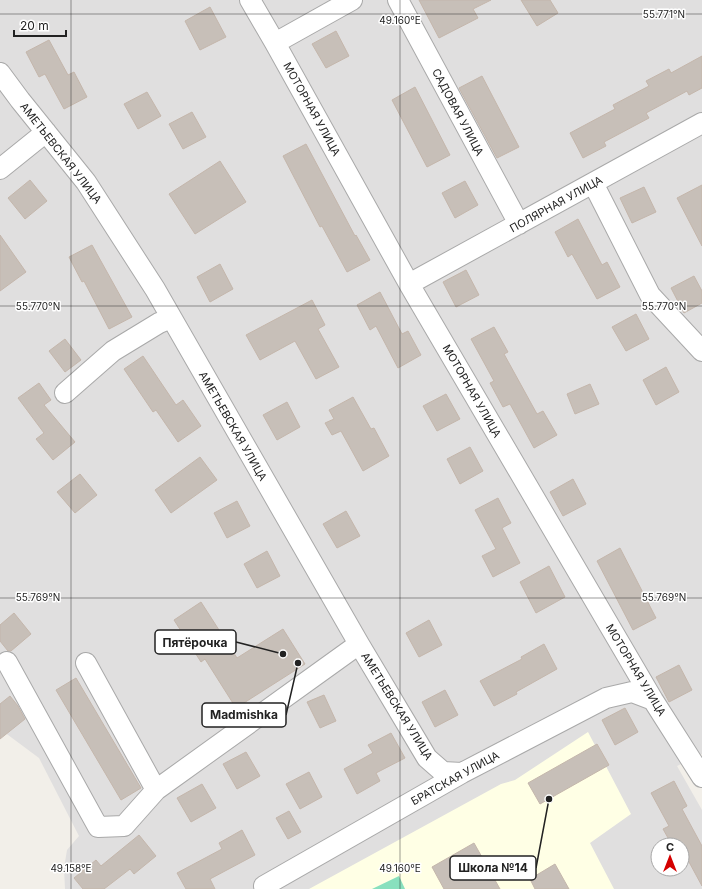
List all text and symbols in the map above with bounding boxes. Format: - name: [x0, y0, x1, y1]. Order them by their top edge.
- text: 55.771°N: [643, 8, 685, 20]
- scale bar: [14, 12, 66, 38]
- text: 49.160°E: [379, 14, 421, 26]
- text: 20 m: [20, 18, 49, 33]
- street label: МОТОРНАЯ УЛИЦА: [280, 60, 344, 159]
- street label: САДОВАЯ УЛИЦА: [429, 66, 487, 158]
- street label: АМЕТЬЕВСКАЯ УЛИЦА: [17, 100, 105, 207]
- street label: ПОЛЯРНАЯ УЛИЦА: [507, 173, 605, 235]
- text: 55.770°N: [16, 300, 60, 312]
- text: 55.770°N: [642, 300, 686, 312]
- street label: МОТОРНАЯ УЛИЦА: [440, 342, 505, 440]
- street label: АМЕТЬЕВСКАЯ УЛИЦА: [196, 369, 270, 484]
- text: 55.769°N: [16, 591, 60, 603]
- text: 55.769°N: [642, 591, 686, 603]
- street label: МОТОРНАЯ УЛИЦА: [603, 621, 669, 719]
- callout: Пятёрочка: [155, 630, 236, 654]
- text: Пятёрочка: [162, 635, 228, 650]
- street label: АМЕТЬЕВСКАЯ УЛИЦА: [358, 650, 436, 763]
- callout: Madmishka: [202, 703, 286, 727]
- text: Madmishka: [210, 707, 278, 722]
- street label: БРАТСКАЯ УЛИЦА: [408, 748, 502, 808]
- north arrow: [650, 837, 690, 877]
- text: С: [666, 840, 674, 854]
- callout: Школа №14: [450, 856, 536, 880]
- text: Школа №14: [458, 860, 528, 875]
- text: 49.158°E: [50, 862, 92, 874]
- text: 49.160°E: [379, 862, 421, 874]

